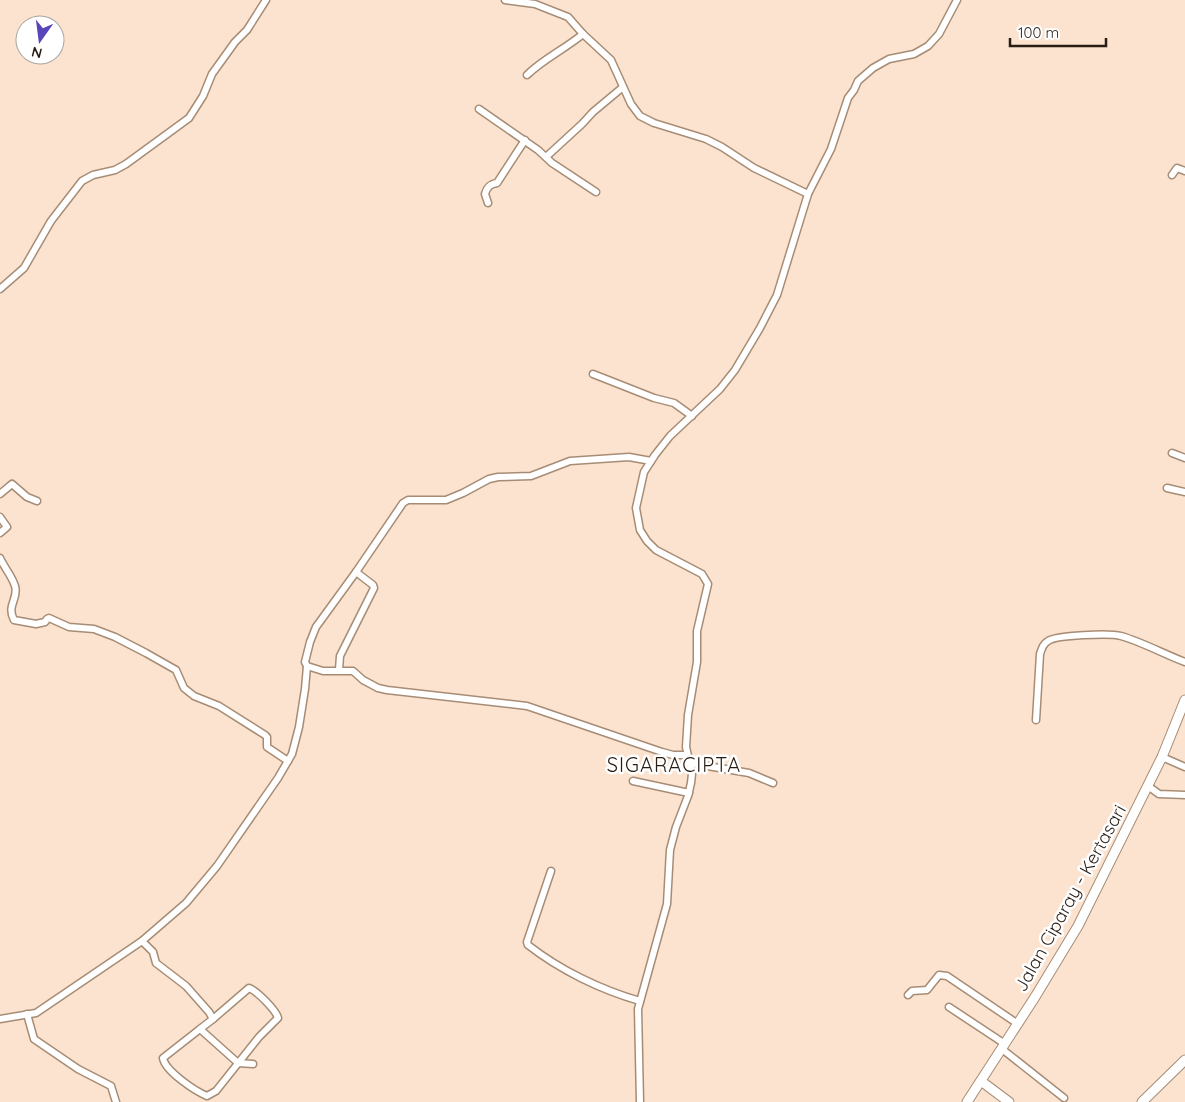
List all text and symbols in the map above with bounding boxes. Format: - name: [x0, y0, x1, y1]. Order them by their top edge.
- north arrow: [15, 15, 65, 65]
- scale bar: [1010, 15, 1106, 47]
- text: 100 m: [1018, 23, 1059, 42]
- text: N: [30, 43, 44, 63]
- district label: SIGARACIPTA: [607, 752, 741, 777]
- street label: Jalan Ciparay - Kertasari: [1009, 801, 1131, 995]

